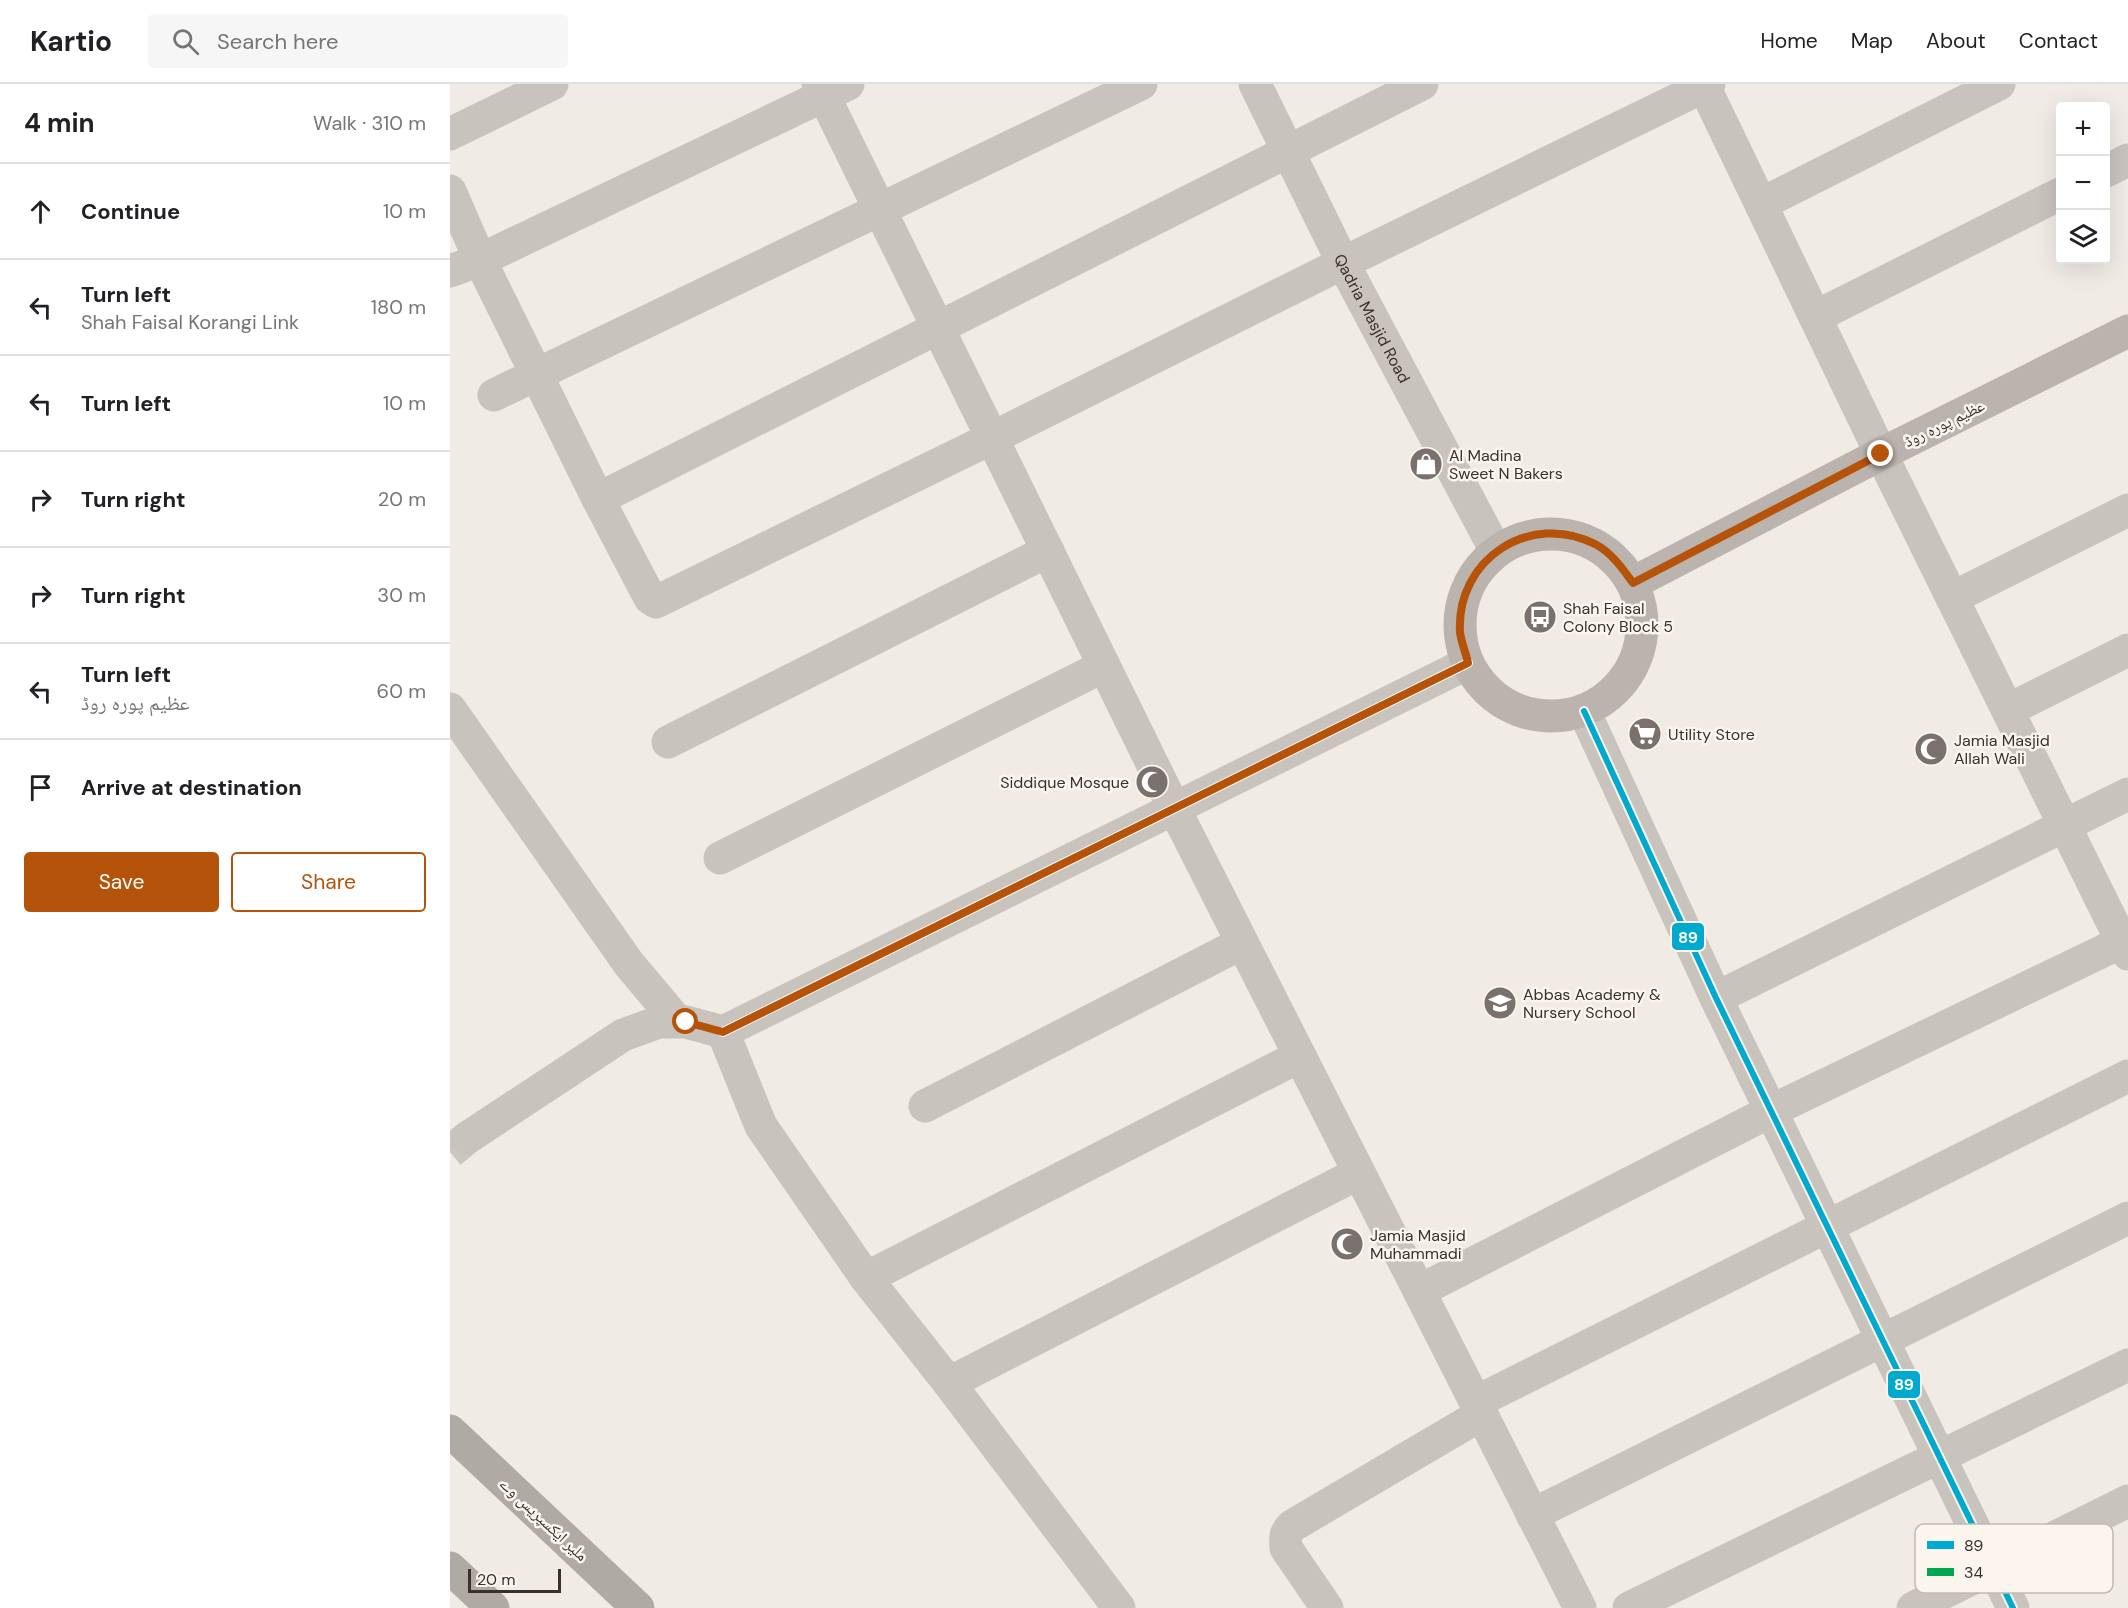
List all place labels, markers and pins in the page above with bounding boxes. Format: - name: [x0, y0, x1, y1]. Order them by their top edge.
- place label: Al Madina Sweet N Bakers: [1449, 445, 1563, 484]
- shop icon: Al Madina Sweet N Bakers: [1408, 446, 1444, 482]
- place label: Shah Faisal Colony Block 5: [1563, 598, 1673, 637]
- bus stop icon: Shah Faisal Colony Block 5: [1522, 599, 1558, 635]
- supermarket icon: Utility Store: [1627, 716, 1663, 752]
- place label: Utility Store: [1668, 724, 1755, 745]
- place label: Jamia Masjid Allah Wali: [1954, 730, 2050, 769]
- mosque icon: Jamia Masjid Allah Wali: [1913, 731, 1949, 767]
- mosque icon: Siddique Mosque: [1134, 764, 1170, 800]
- place label: Siddique Mosque: [1000, 772, 1129, 793]
- place label: Abbas Academy & Nursery School: [1523, 984, 1661, 1023]
- school or university icon: Abbas Academy & Nursery School: [1482, 985, 1518, 1021]
- place label: Jamia Masjid Muhammadi: [1370, 1225, 1466, 1264]
- mosque icon: Jamia Masjid Muhammadi: [1329, 1226, 1365, 1262]

